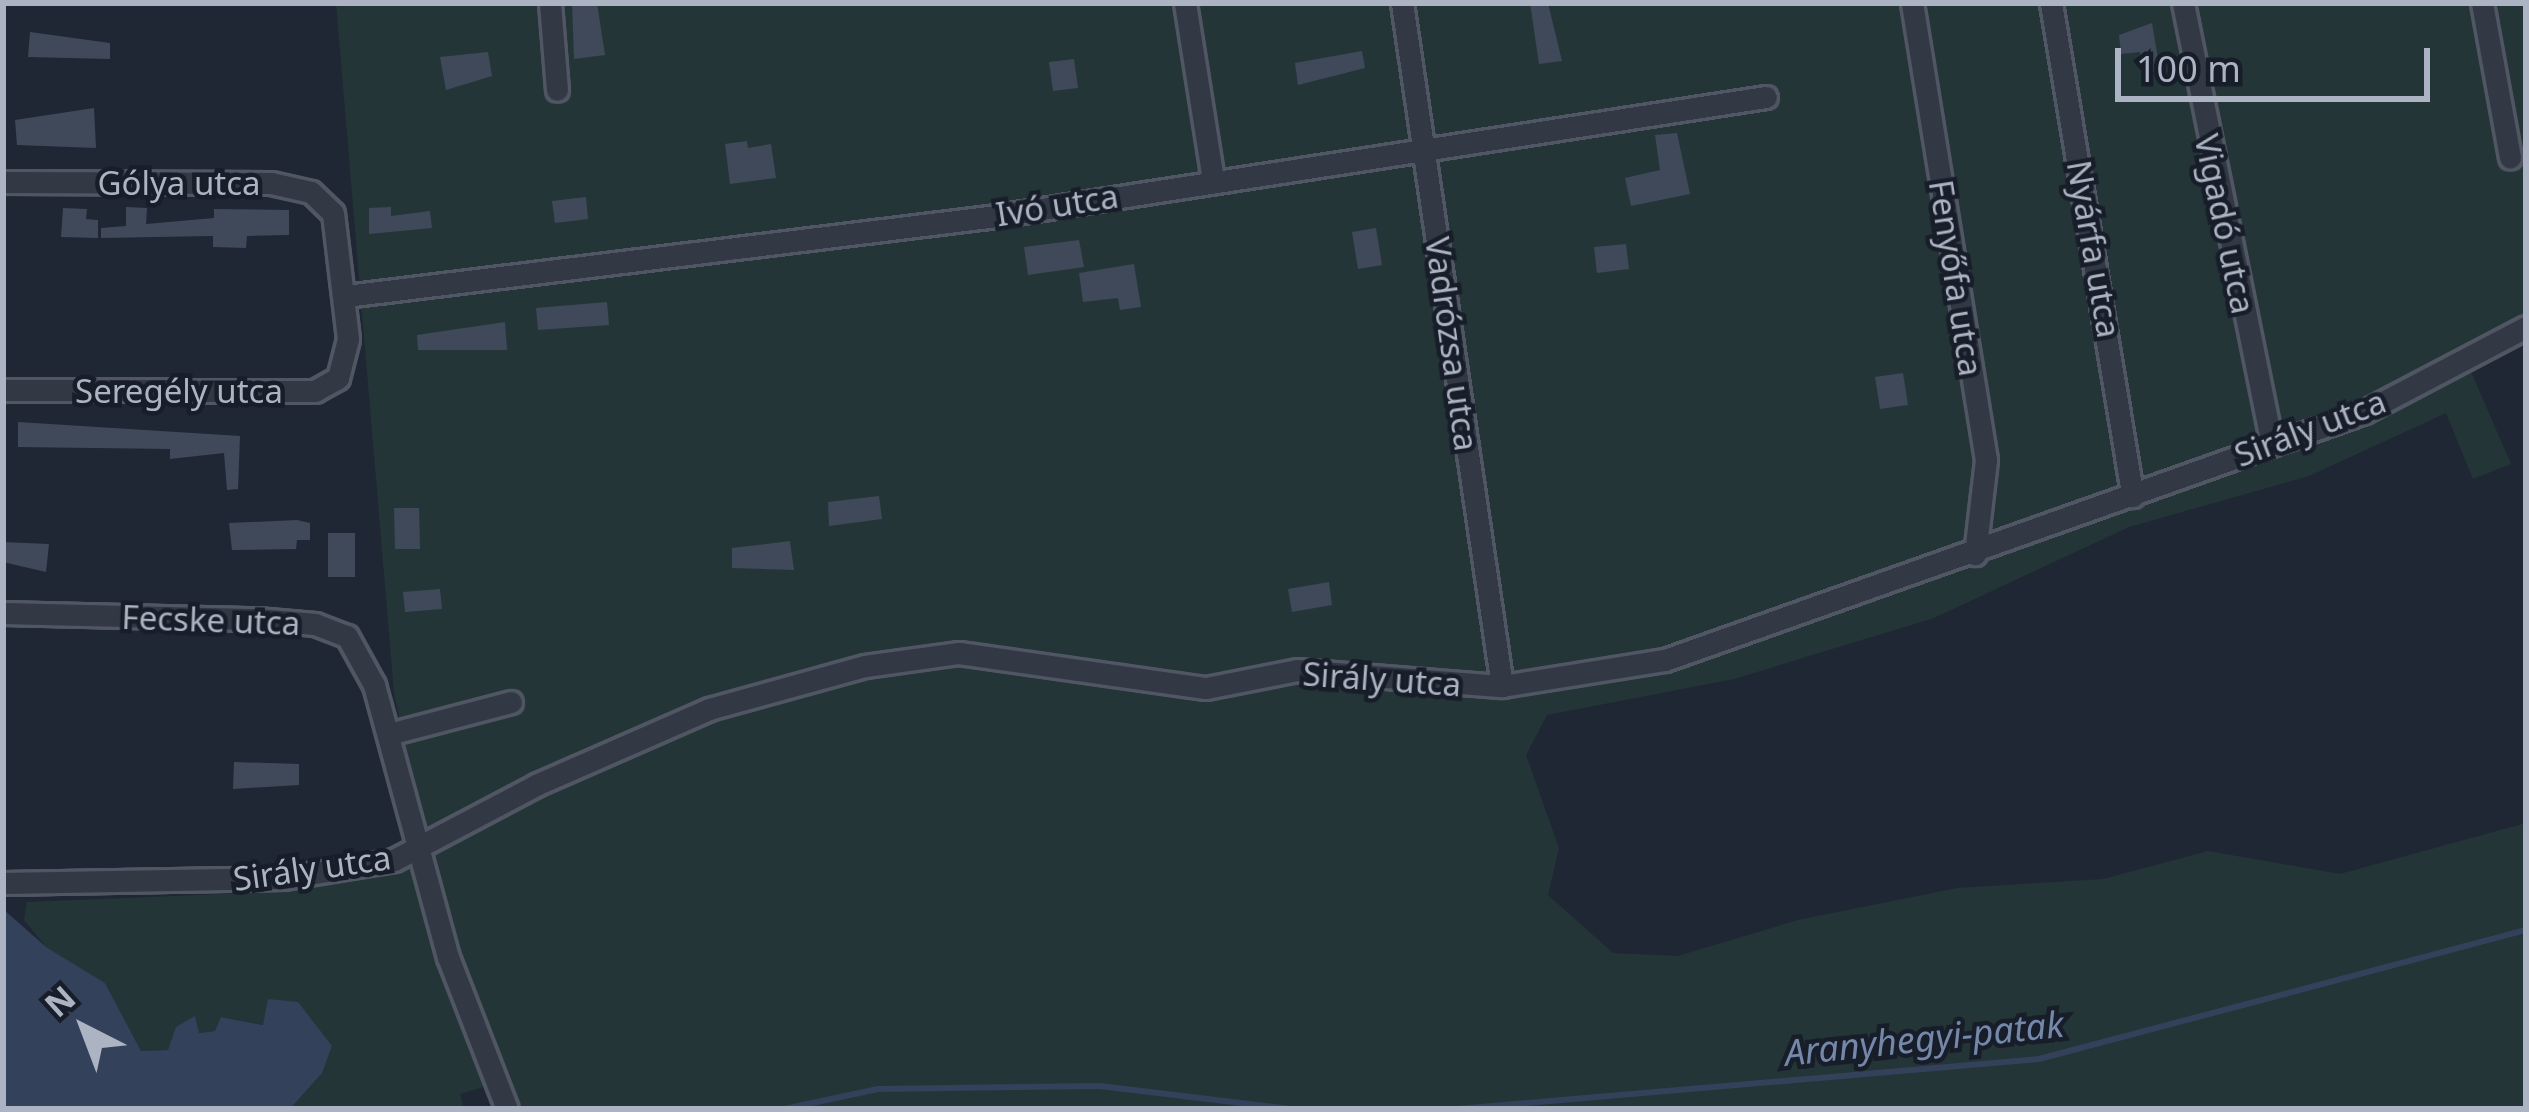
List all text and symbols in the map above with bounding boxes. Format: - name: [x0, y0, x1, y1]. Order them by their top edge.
- scale bar: [2121, 24, 2436, 98]
- text: 100 m: [2136, 44, 2241, 93]
- street label: Vigadó utca: [2187, 131, 2263, 317]
- street label: Nyárfa utca: [2059, 157, 2129, 341]
- street label: Gólya utca: [97, 163, 261, 203]
- street label: Ivó utca: [993, 176, 1121, 234]
- street label: Fenyőfa utca: [1921, 177, 1991, 379]
- street label: Vadrózsa utca: [1417, 234, 1487, 454]
- street label: Seregély utca: [75, 371, 283, 411]
- street label: Sirály utca: [2229, 381, 2391, 475]
- street label: Fecske utca: [121, 597, 301, 643]
- street label: Sirály utca: [1301, 654, 1463, 704]
- street label: Sirály utca: [231, 837, 393, 899]
- north arrow: [24, 968, 144, 1088]
- text: N: [35, 975, 85, 1027]
- water label: Aranyhegyi-patak: [1782, 1002, 2066, 1074]

